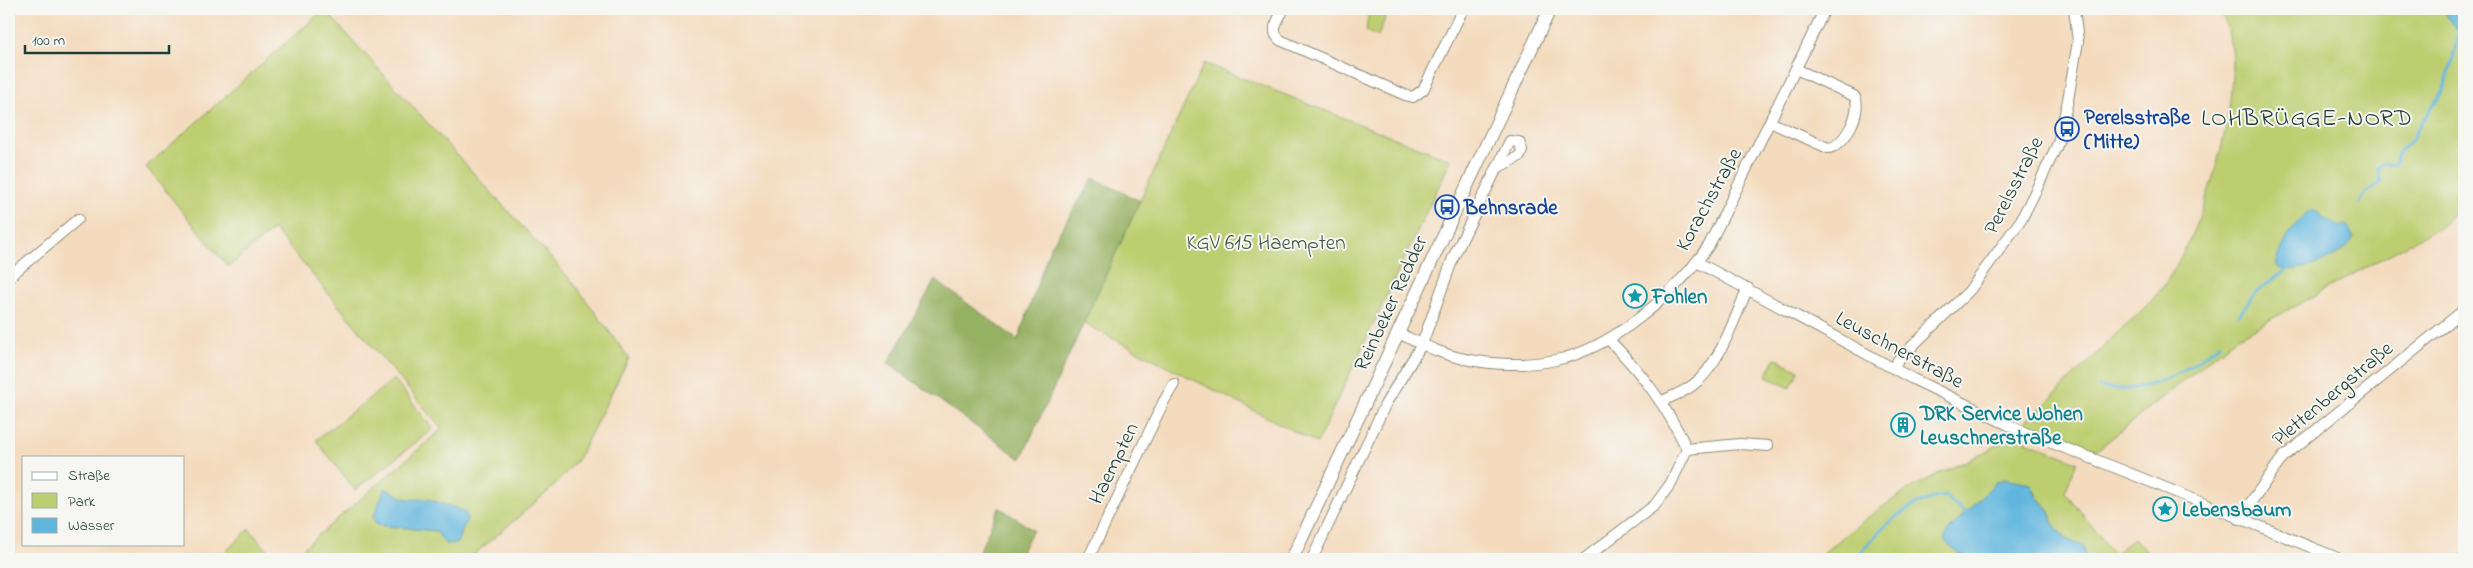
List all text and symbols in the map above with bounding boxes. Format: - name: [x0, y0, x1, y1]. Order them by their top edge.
- scale bar: [25, 22, 169, 54]
- text: 100 m: [32, 30, 65, 52]
- district label: LOHBRÜGGE-NORD: [2201, 102, 2413, 137]
- place label: Perelsstraße (Mitte): [2084, 104, 2191, 158]
- bus stop icon: Perelsstraße (Mitte): [2054, 116, 2080, 142]
- street label: Perelsstraße: [1977, 131, 2053, 240]
- street label: Korachstraße: [1669, 142, 1751, 257]
- bus stop icon: Behnsrade: [1434, 194, 1460, 220]
- place label: Behnsrade: [1463, 194, 1558, 224]
- park label: KGV 615 Haempten: [1186, 229, 1346, 259]
- street label: Reinbeker Redder: [1347, 231, 1437, 377]
- place icon: Fohlen: [1622, 283, 1648, 309]
- place label: Fohlen: [1651, 283, 1707, 313]
- street label: Leuschnerstraße: [1830, 304, 1969, 397]
- street label: Plettenbergstraße: [2266, 334, 2402, 456]
- place label: DRK Service Wohen Leuschnerstraße: [1919, 400, 2083, 454]
- building icon: DRK Service Wohen Leuschnerstraße: [1890, 412, 1916, 438]
- street label: Haempten: [1082, 418, 1147, 510]
- legend: [22, 456, 185, 546]
- text: Straße: [68, 465, 110, 487]
- text: Park: [68, 491, 96, 513]
- place icon: Lebensbaum: [2152, 496, 2178, 522]
- place label: Lebensbaum: [2182, 496, 2291, 526]
- text: Wasser: [68, 515, 115, 537]

